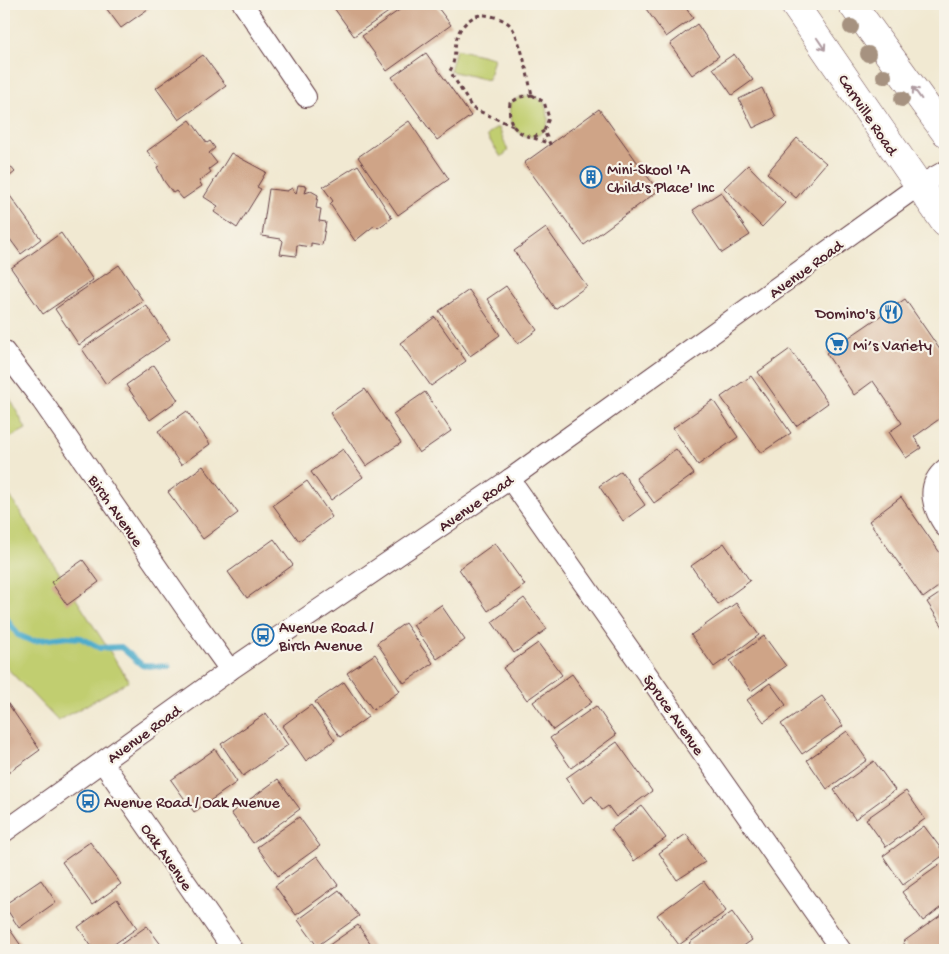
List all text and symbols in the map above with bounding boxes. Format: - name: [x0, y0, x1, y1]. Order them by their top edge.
- one-way arrow: [816, 37, 826, 51]
- street label: Carrville Road: [832, 72, 901, 161]
- one-way arrow: [912, 86, 922, 100]
- place label: Mini-Skool 'A Child's Place' Inc: [607, 162, 715, 199]
- building icon: Mini-Skool 'A Child's Place' Inc: [579, 165, 603, 189]
- street label: Avenue Road: [766, 237, 849, 304]
- restaurant icon: Domino's: [879, 300, 903, 324]
- place label: Domino's: [815, 306, 876, 325]
- supermarket icon: Mi’s Variety: [825, 332, 849, 356]
- place label: Mi’s Variety: [853, 338, 932, 357]
- street label: Avenue Road: [436, 471, 519, 538]
- street label: Birch Avenue: [82, 472, 146, 552]
- place label: Avenue Road / Birch Avenue: [278, 620, 374, 657]
- bus stop icon: Avenue Road / Birch Avenue: [251, 623, 275, 647]
- street label: Spruce Avenue: [637, 672, 707, 761]
- street label: Avenue Road: [104, 702, 187, 769]
- bus stop icon: Avenue Road / Oak Avenue: [76, 789, 100, 813]
- place label: Avenue Road / Oak Avenue: [104, 795, 281, 814]
- street label: Oak Avenue: [135, 821, 196, 896]

